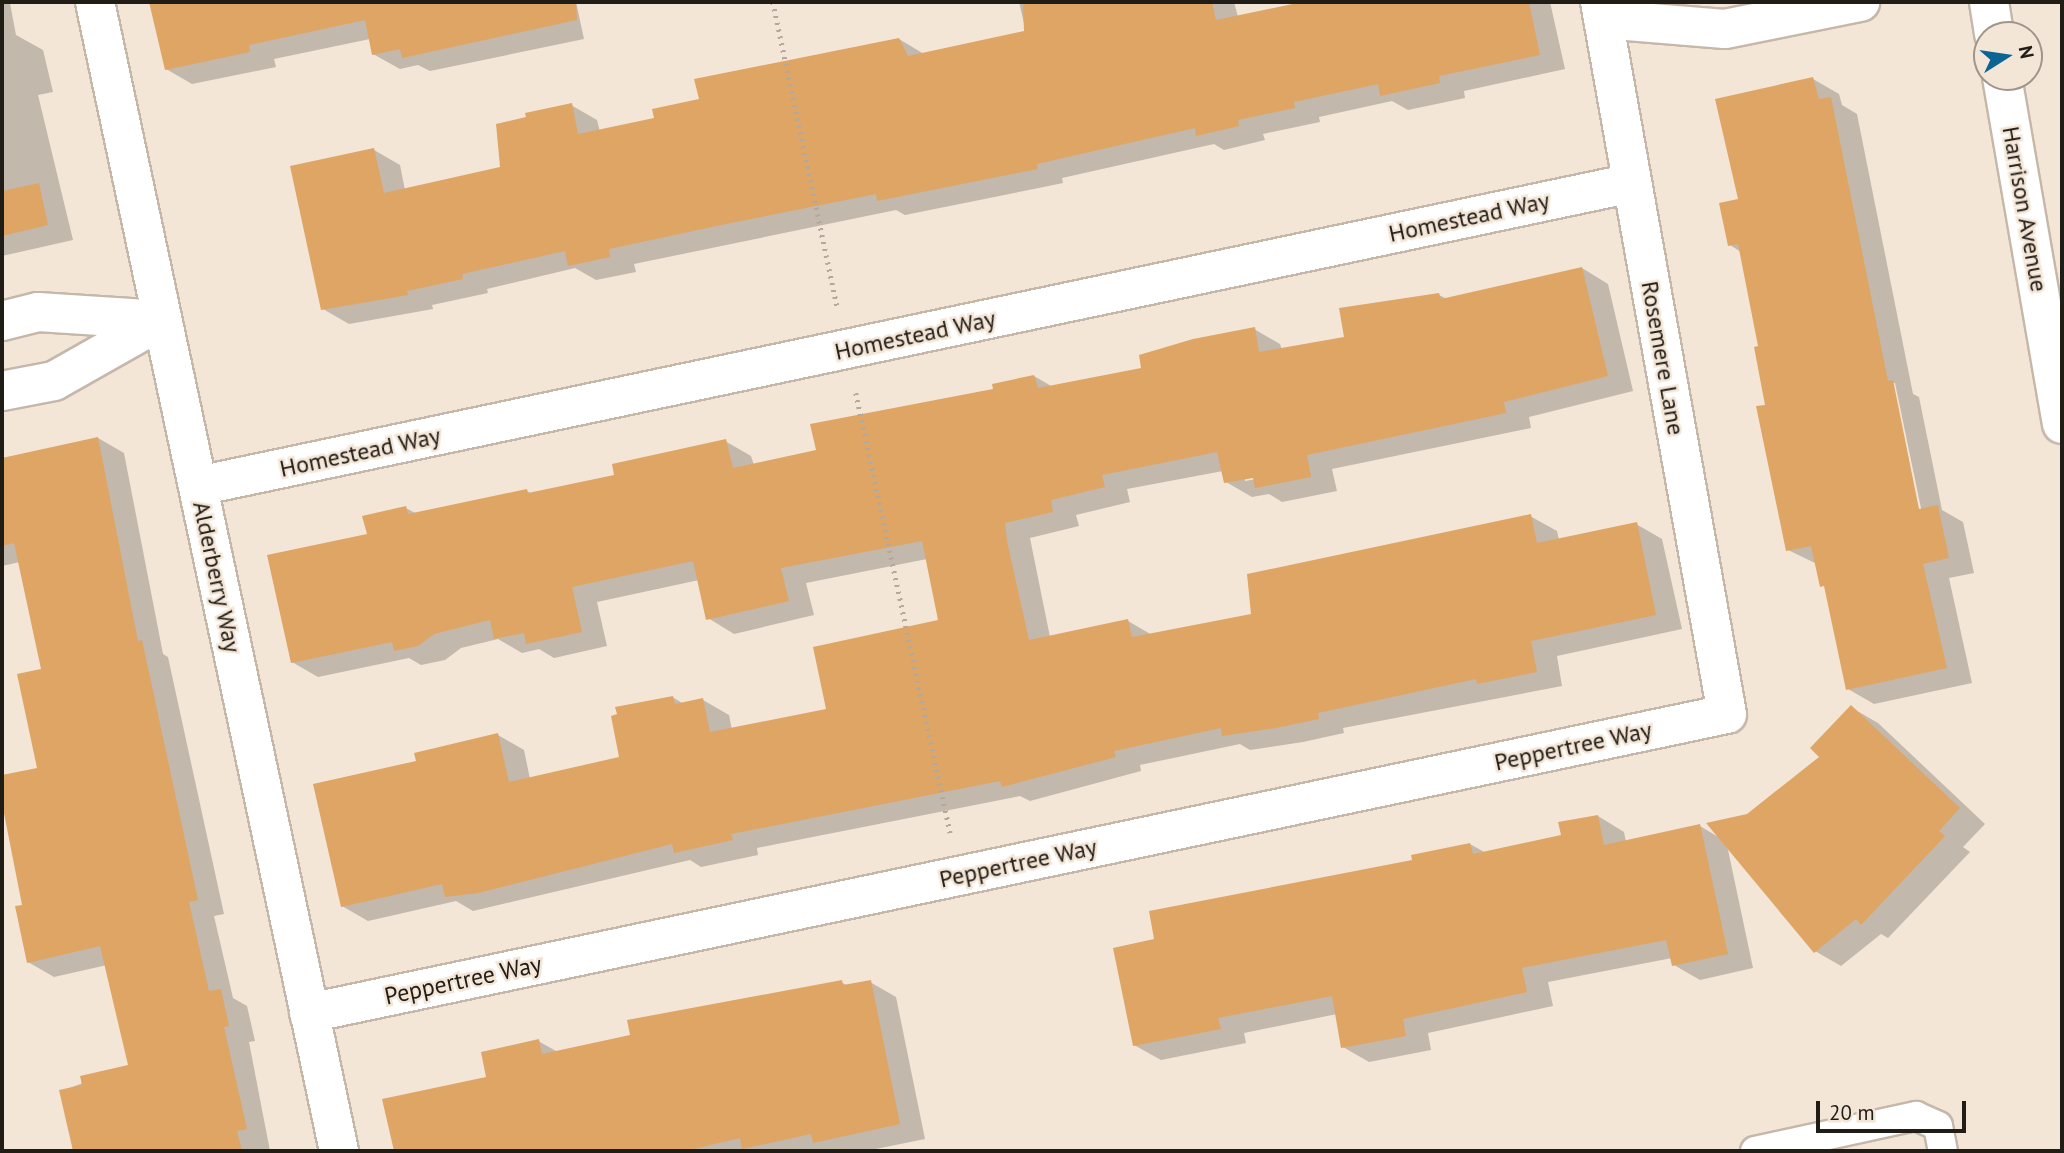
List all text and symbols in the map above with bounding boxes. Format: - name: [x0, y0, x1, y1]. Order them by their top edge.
- north arrow: [1973, 21, 2043, 91]
- text: N: [2014, 43, 2040, 61]
- street label: Harrison Avenue: [1996, 124, 2054, 294]
- street label: Homestead Way: [1386, 186, 1552, 248]
- street label: Rosemere Lane: [1635, 279, 1691, 437]
- street label: Homestead Way: [832, 304, 998, 366]
- street label: Homestead Way: [277, 421, 443, 483]
- street label: Alderberry Way: [187, 498, 247, 656]
- street label: Peppertree Way: [1491, 715, 1655, 777]
- street label: Peppertree Way: [936, 832, 1100, 894]
- street label: Peppertree Way: [381, 949, 545, 1011]
- scale bar: [1819, 1086, 1969, 1130]
- text: 20 m: [1829, 1099, 1875, 1126]

